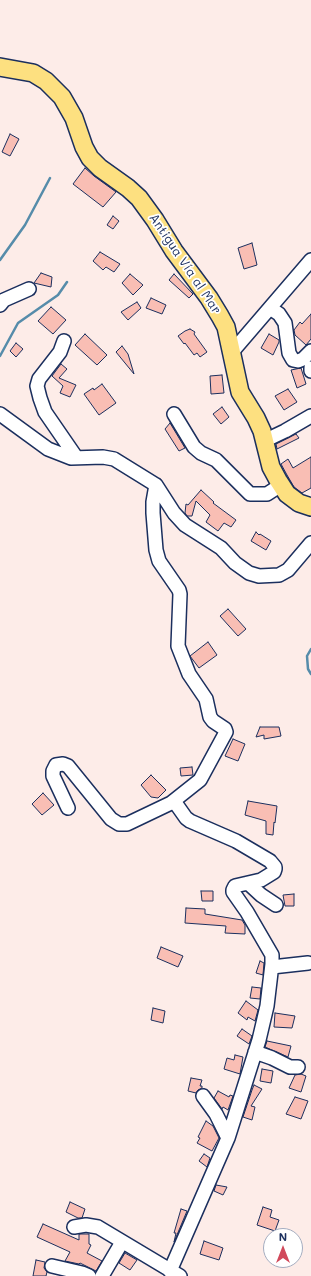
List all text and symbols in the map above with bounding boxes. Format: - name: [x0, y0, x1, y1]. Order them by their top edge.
- street label: Antigua Vía al Mar: [146, 211, 224, 317]
- north arrow: [263, 1228, 303, 1268]
- text: N: [279, 1229, 287, 1244]

